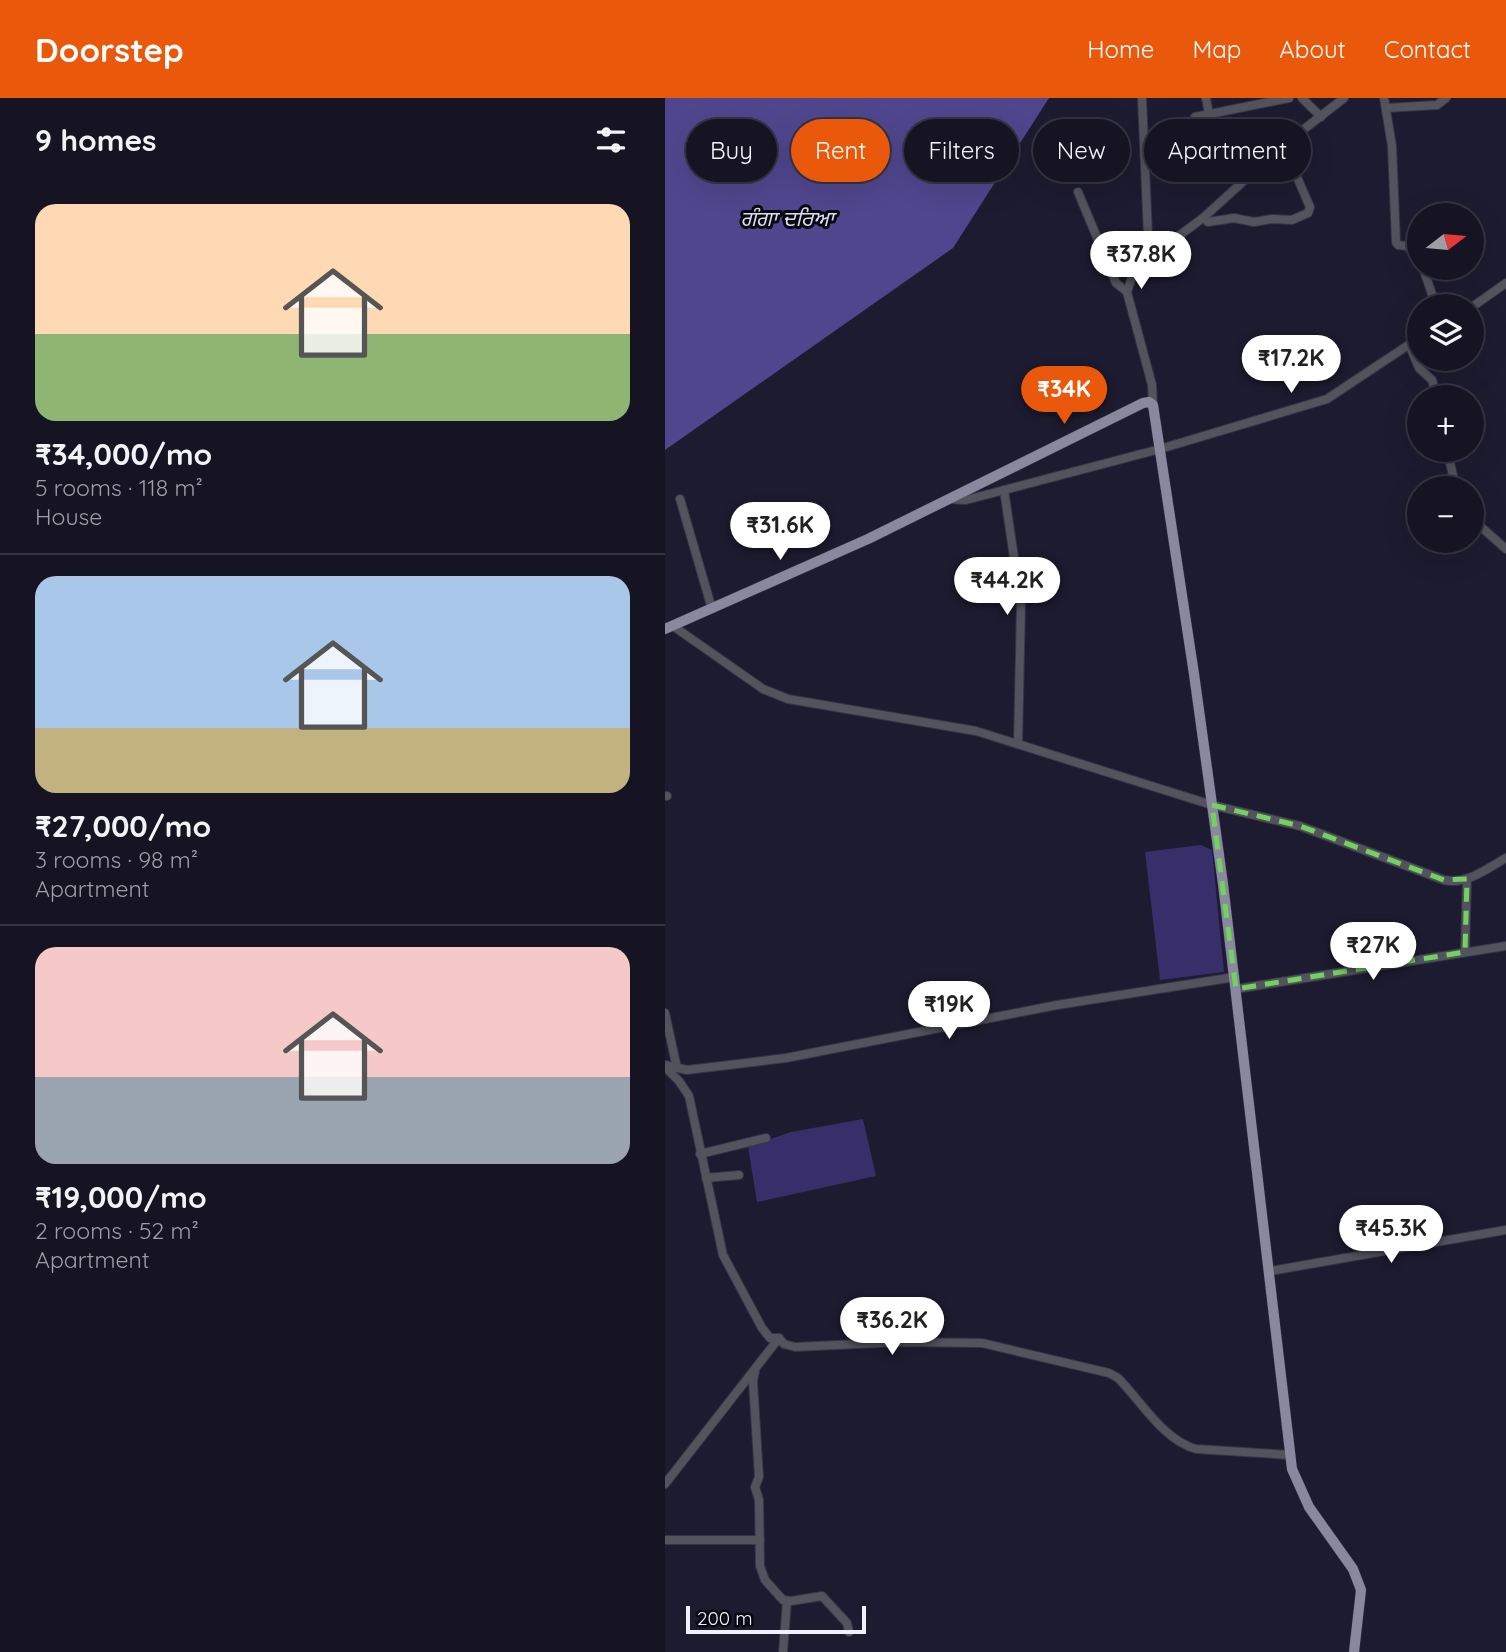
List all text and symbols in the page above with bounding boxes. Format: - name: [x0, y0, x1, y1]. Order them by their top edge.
- text: Doorstep: [35, 29, 184, 70]
- text: Home: [1087, 34, 1154, 64]
- text: Map: [1192, 34, 1241, 64]
- text: About: [1279, 34, 1346, 64]
- text: Contact: [1384, 34, 1471, 64]
- chip: Buy: [686, 119, 777, 182]
- chip: Rent: [791, 119, 890, 182]
- chip: Filters: [904, 119, 1019, 182]
- chip: New: [1033, 119, 1130, 182]
- chip: Apartment: [1144, 119, 1311, 182]
- text: 9 homes: [35, 121, 157, 159]
- icon: filters: [592, 121, 630, 159]
- north arrow: [1407, 203, 1484, 280]
- map controls: [1407, 203, 1484, 553]
- water label: ਗੰਗਾ ਦਰਿਆ: [740, 205, 837, 231]
- pin: ₹37.8K: [1084, 232, 1198, 291]
- text: ₹37.8K: [1106, 239, 1176, 268]
- icon: home: [270, 250, 396, 376]
- button: layers: [1407, 294, 1484, 371]
- pin: ₹17.2K: [1234, 336, 1348, 395]
- text: ₹17.2K: [1258, 343, 1324, 372]
- pin: ₹34K: [1023, 366, 1105, 426]
- text: ₹34K: [1037, 374, 1091, 403]
- button: +: [1407, 385, 1484, 462]
- text: ₹34,000/mo: [35, 435, 212, 473]
- text: 5 rooms · 118 m²: [35, 473, 203, 502]
- button: −: [1407, 476, 1484, 553]
- text: House: [35, 502, 102, 531]
- pin: ₹31.6K: [723, 503, 837, 562]
- text: ₹31.6K: [746, 510, 814, 539]
- pin: ₹44.2K: [950, 558, 1064, 617]
- text: ₹44.2K: [970, 565, 1044, 594]
- icon: home: [270, 622, 396, 748]
- text: ₹27,000/mo: [35, 807, 211, 845]
- text: 3 rooms · 98 m²: [35, 845, 198, 874]
- text: Apartment: [35, 874, 149, 903]
- pin: ₹27K: [1332, 922, 1414, 982]
- text: ₹27K: [1346, 930, 1400, 959]
- pin: ₹19K: [908, 982, 990, 1041]
- text: ₹19K: [924, 989, 974, 1018]
- icon: home: [270, 993, 396, 1119]
- text: ₹19,000/mo: [35, 1178, 207, 1216]
- pin: ₹45.3K: [1334, 1206, 1448, 1265]
- text: ₹45.3K: [1355, 1213, 1427, 1242]
- text: 2 rooms · 52 m²: [35, 1216, 199, 1245]
- text: Apartment: [35, 1245, 149, 1274]
- pin: ₹36.2K: [835, 1298, 949, 1357]
- text: ₹36.2K: [856, 1305, 928, 1334]
- scale bar: [686, 1603, 866, 1635]
- text: 200 m: [697, 1606, 753, 1630]

